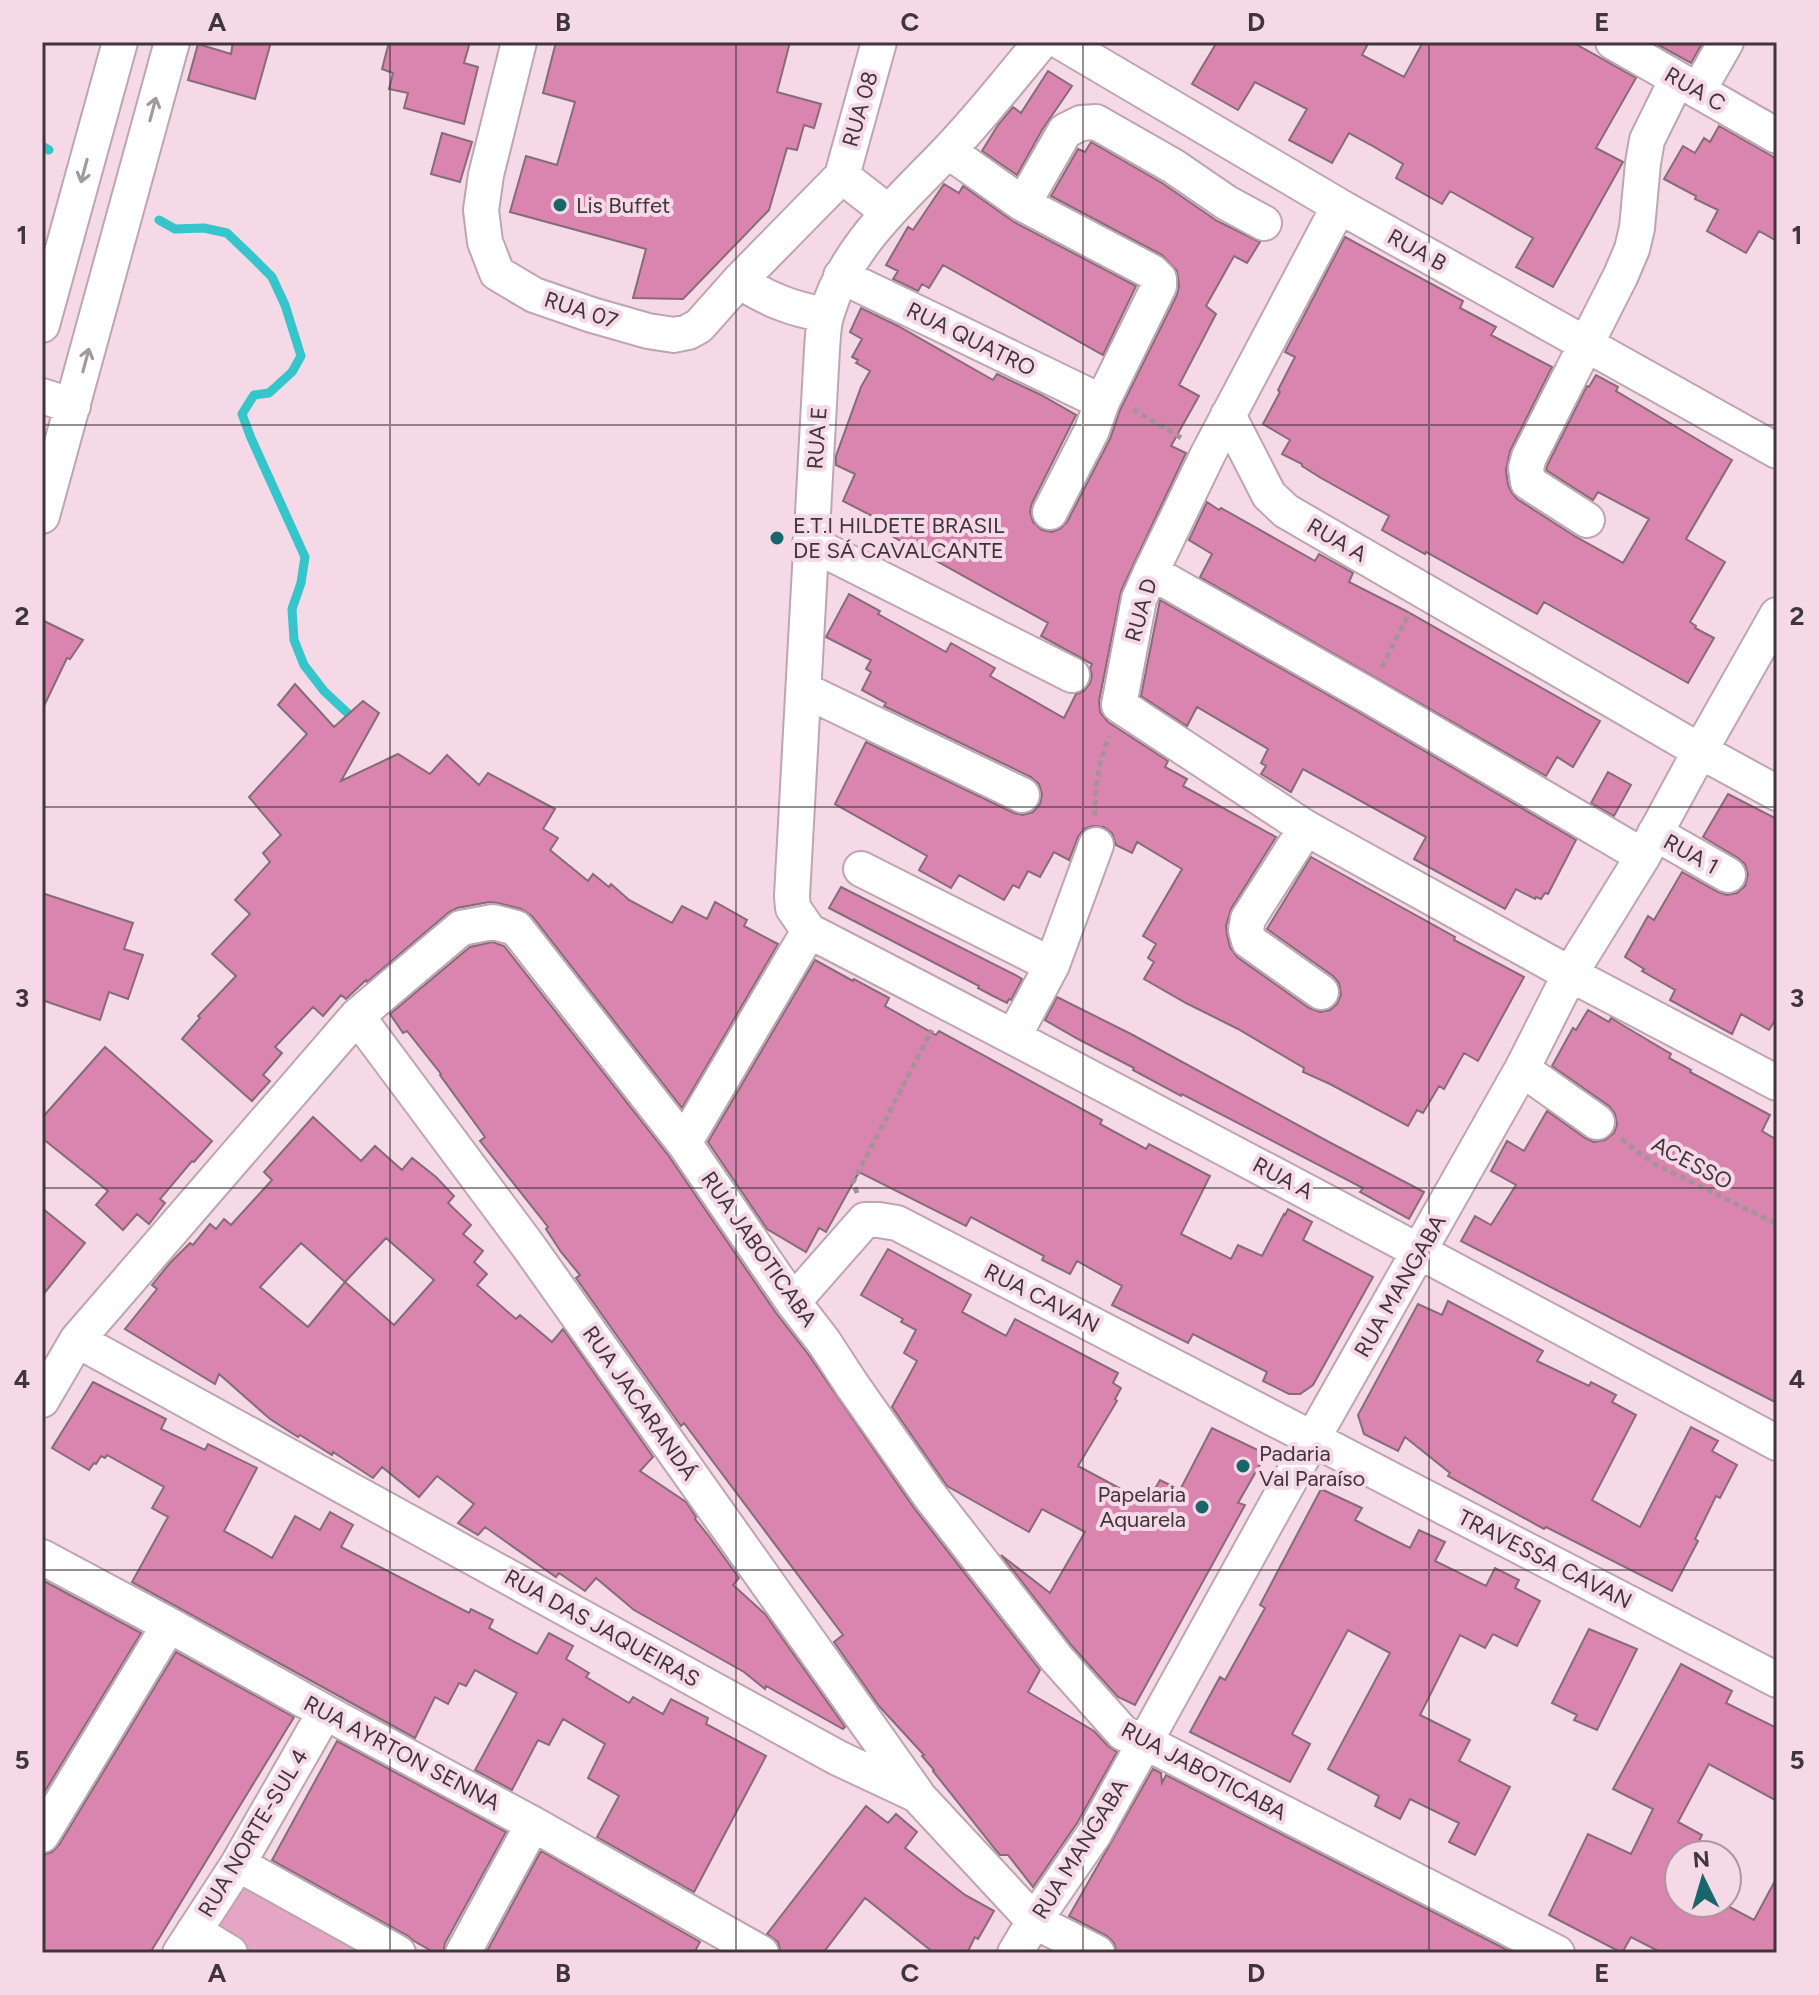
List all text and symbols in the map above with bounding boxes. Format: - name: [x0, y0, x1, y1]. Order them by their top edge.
- text: A: [208, 6, 227, 38]
- text: B: [555, 6, 571, 38]
- text: C: [901, 6, 920, 38]
- text: D: [1247, 6, 1265, 38]
- text: E: [1594, 6, 1610, 38]
- street label: RUA C: [1660, 61, 1730, 117]
- street label: RUA 08: [836, 68, 884, 150]
- one-way arrow: [147, 97, 162, 123]
- one-way arrow: [76, 158, 91, 184]
- place label: Lis Buffet: [576, 192, 670, 219]
- marker: Lis Buffet: [551, 196, 569, 214]
- text: 1: [17, 219, 27, 251]
- text: 1: [1792, 219, 1802, 251]
- street label: RUA B: [1383, 223, 1451, 277]
- street label: RUA 07: [541, 285, 621, 335]
- street label: RUA QUATRO: [902, 296, 1040, 382]
- one-way arrow: [79, 348, 94, 374]
- street label: RUA E: [801, 406, 833, 470]
- place label: E.T.I HILDETE BRASIL DE SÁ CAVALCANTE: [793, 512, 1005, 564]
- street label: RUA A: [1302, 512, 1372, 568]
- marker: E.T.I HILDETE BRASIL DE SÁ CAVALCANTE: [768, 529, 786, 547]
- street label: RUA D: [1119, 575, 1163, 645]
- text: 2: [14, 600, 30, 632]
- text: 2: [1789, 600, 1805, 632]
- street label: RUA 1: [1659, 828, 1723, 880]
- text: 3: [15, 982, 29, 1014]
- text: 3: [1790, 982, 1804, 1014]
- street label: ACESSO: [1647, 1131, 1737, 1195]
- street label: RUA A: [1248, 1151, 1318, 1205]
- street label: RUA JABOTICABA: [695, 1166, 823, 1332]
- street label: RUA MANGABA: [1348, 1210, 1452, 1362]
- street label: RUA CAVAN: [980, 1257, 1104, 1339]
- street label: RUA JACARANDÁ: [577, 1321, 703, 1485]
- text: 4: [14, 1363, 30, 1395]
- text: 4: [1789, 1363, 1805, 1395]
- place label: Padaria Val Paraíso: [1259, 1440, 1365, 1492]
- marker: Padaria Val Paraíso: [1234, 1457, 1252, 1475]
- place label: Papelaria Aquarela: [1097, 1481, 1186, 1533]
- marker: Papelaria Aquarela: [1193, 1498, 1211, 1516]
- street label: TRAVESSA CAVAN: [1454, 1503, 1636, 1615]
- street label: RUA DAS JAQUEIRAS: [500, 1563, 704, 1693]
- street label: RUA AYRTON SENNA: [299, 1690, 505, 1816]
- street label: RUA JABOTICABA: [1117, 1716, 1291, 1826]
- text: 5: [14, 1744, 30, 1776]
- street label: RUA NORTE-SUL 4: [192, 1744, 314, 1922]
- text: 5: [1789, 1744, 1805, 1776]
- street label: RUA MANGABA: [1026, 1774, 1134, 1924]
- north arrow: [1663, 1839, 1743, 1919]
- text: N: [1692, 1845, 1711, 1874]
- text: A: [208, 1957, 227, 1989]
- text: B: [555, 1957, 571, 1989]
- text: C: [901, 1957, 920, 1989]
- text: D: [1247, 1957, 1265, 1989]
- text: E: [1594, 1957, 1610, 1989]

